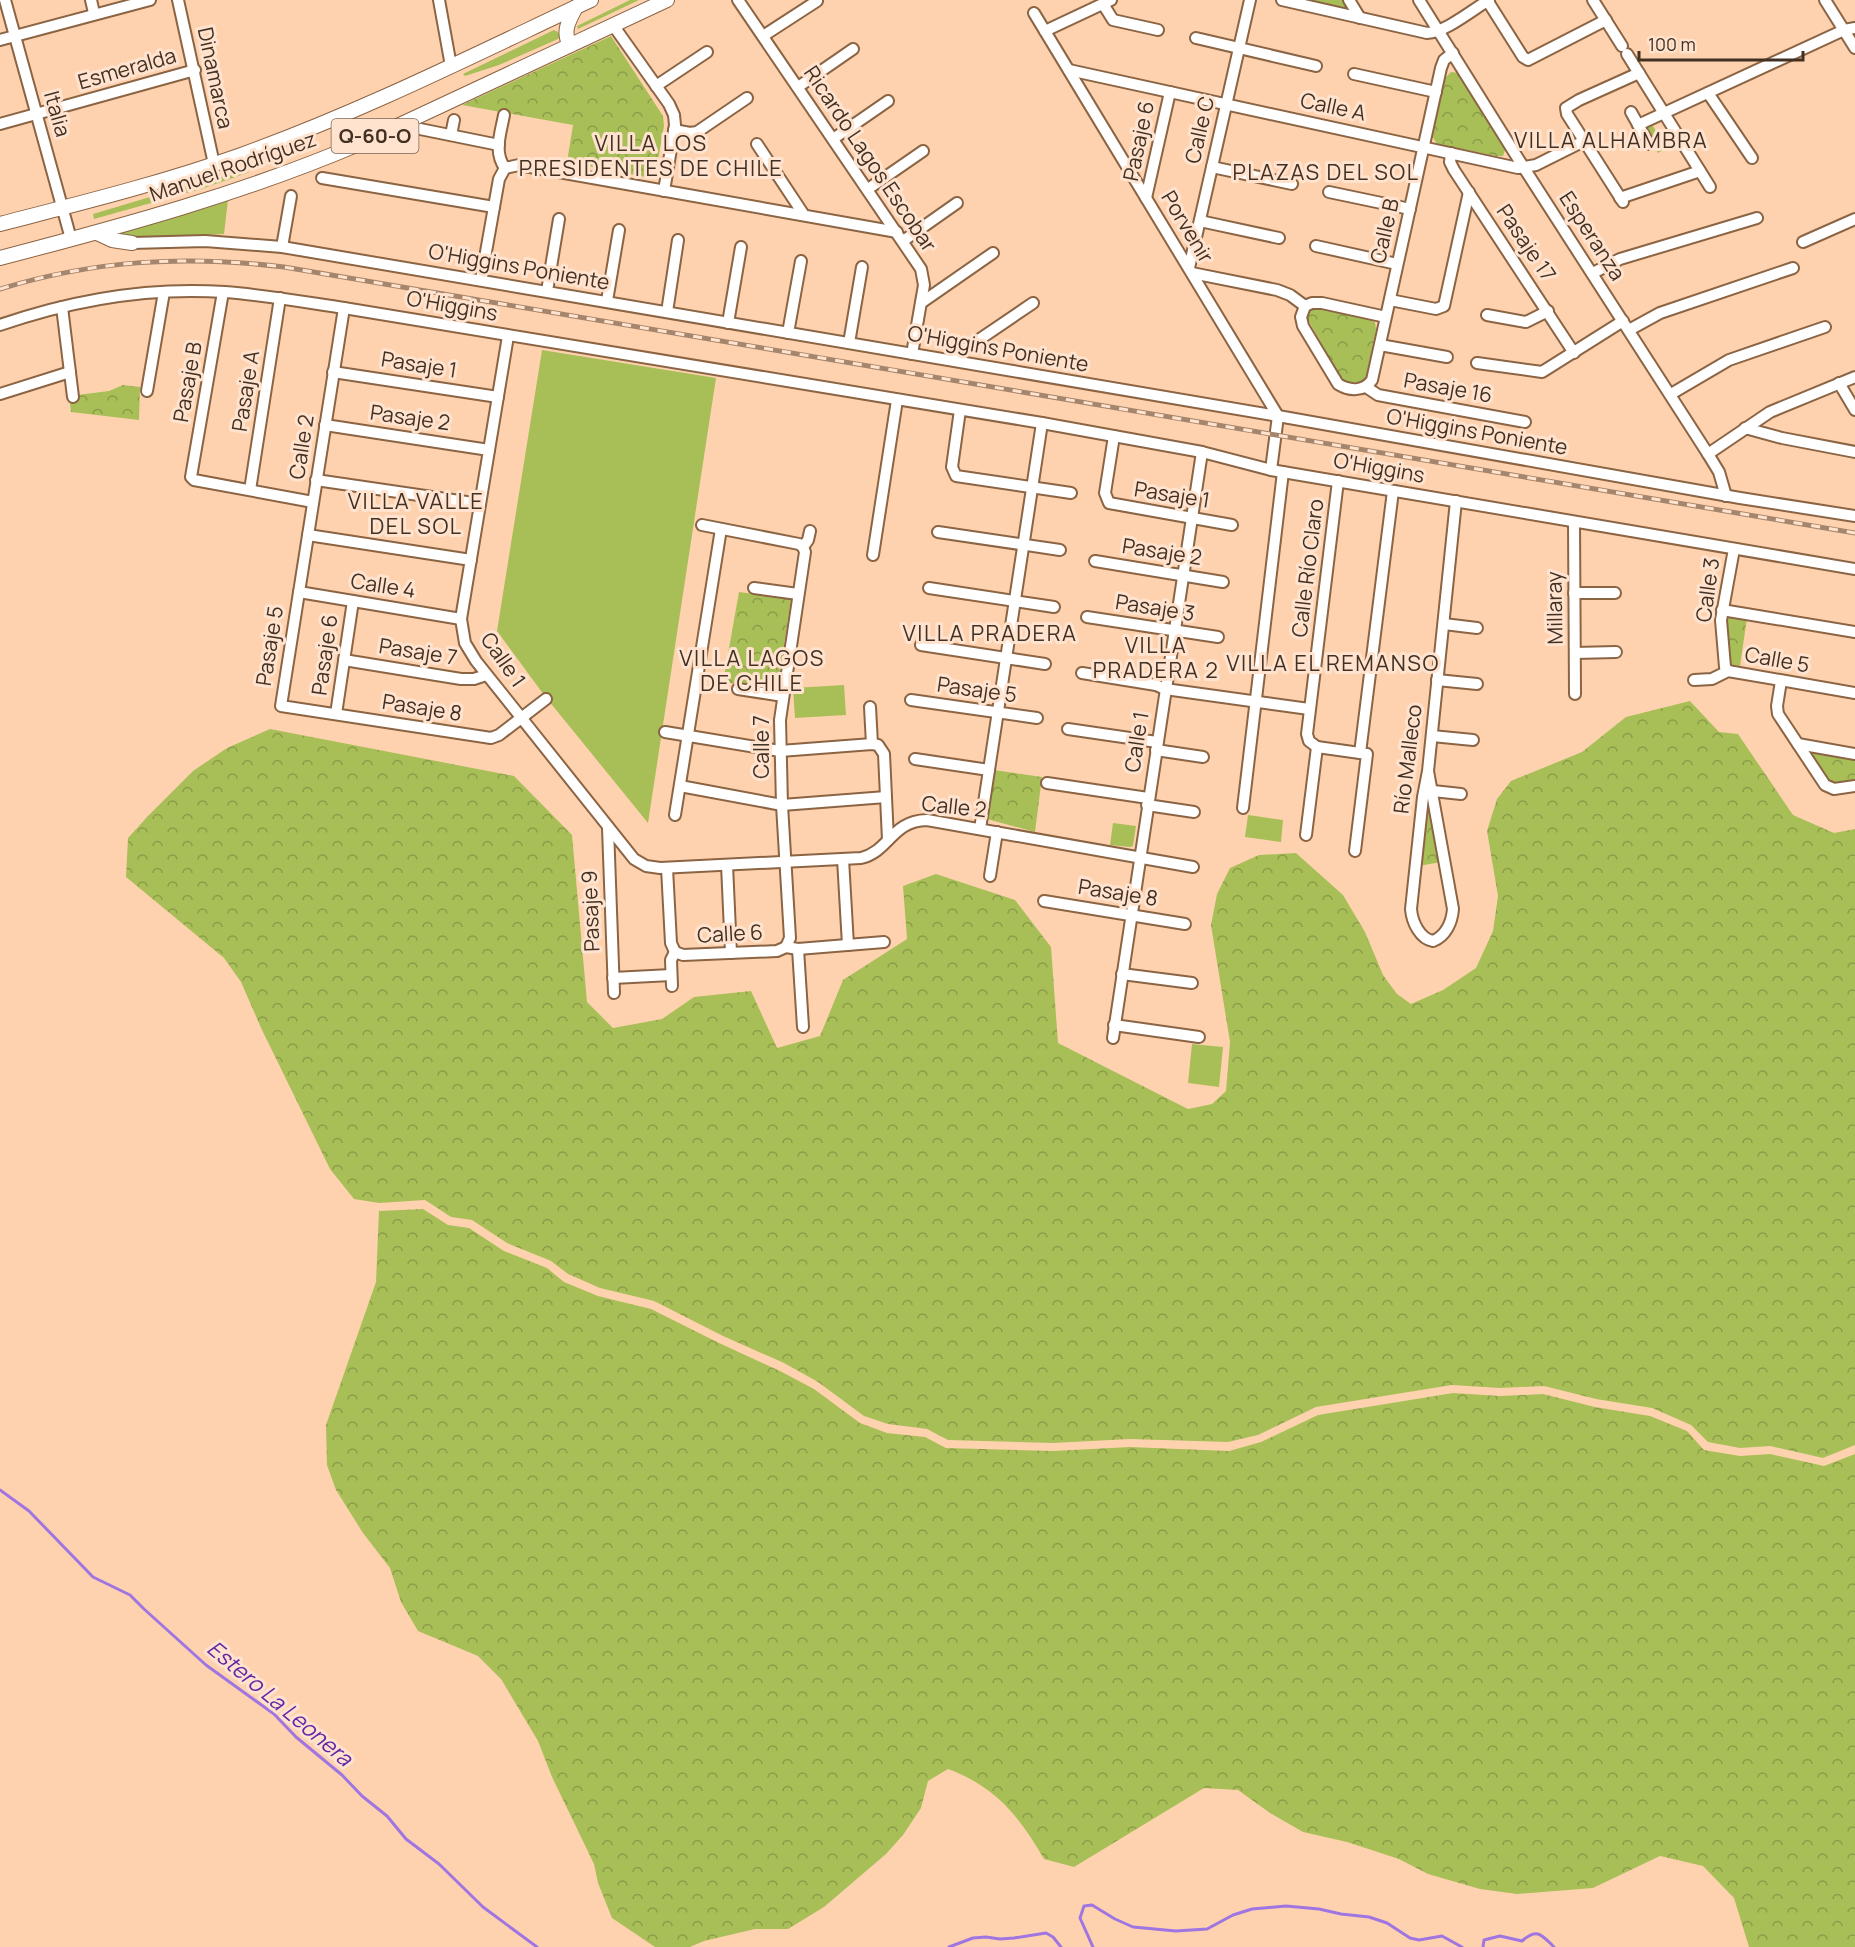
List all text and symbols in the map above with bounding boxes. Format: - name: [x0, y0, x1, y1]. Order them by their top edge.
- street label: Dinamarca: [192, 24, 240, 131]
- scale bar: [1639, 24, 1802, 62]
- text: 100 m: [1648, 32, 1696, 56]
- street label: Esmeralda: [74, 41, 179, 95]
- street label: Ricardo Lagos Escobar: [798, 60, 944, 257]
- street label: Calle A: [1298, 85, 1369, 127]
- street label: Italia: [38, 88, 78, 140]
- street label: Calle C: [1178, 93, 1220, 166]
- street label: Pasaje 6: [1116, 98, 1160, 183]
- road number: Q-60-O: [332, 119, 418, 153]
- street label: Manuel Rodríguez: [146, 124, 320, 208]
- district label: VILLA ALHAMBRA: [1514, 125, 1708, 155]
- district label: VILLA LOS PRESIDENTES DE CHILE: [519, 128, 783, 183]
- district label: PLAZAS DEL SOL: [1233, 157, 1419, 187]
- street label: Porvenir: [1155, 185, 1221, 268]
- street label: Esperanza: [1554, 185, 1632, 285]
- street label: Calle B: [1363, 195, 1405, 266]
- street label: Pasaje 17: [1491, 199, 1563, 286]
- street label: O'Higgins Poniente: [426, 236, 612, 296]
- street label: O'Higgins: [404, 283, 500, 327]
- street label: O'Higgins Poniente: [905, 318, 1091, 378]
- street label: Pasaje B: [166, 339, 208, 424]
- street label: Pasaje 1: [379, 344, 459, 384]
- street label: Pasaje A: [225, 348, 265, 433]
- street label: Pasaje 16: [1402, 365, 1495, 409]
- street label: Pasaje 2: [368, 398, 452, 436]
- street label: O'Higgins Poniente: [1384, 401, 1570, 461]
- street label: Calle 2: [282, 413, 320, 481]
- street label: O'Higgins: [1331, 445, 1427, 489]
- street label: Pasaje 1: [1132, 474, 1212, 514]
- district label: VILLA VALLE DEL SOL: [348, 486, 484, 541]
- street label: Calle Río Claro: [1285, 497, 1329, 639]
- street label: Pasaje 2: [1120, 531, 1204, 571]
- street label: Calle 3: [1689, 556, 1725, 624]
- street label: Calle 4: [349, 566, 418, 604]
- street label: Millaray: [1539, 571, 1569, 645]
- street label: Pasaje 3: [1114, 587, 1197, 627]
- street label: Pasaje 5: [249, 604, 289, 688]
- street label: Pasaje 6: [304, 613, 344, 697]
- district label: VILLA PRADERA: [903, 618, 1077, 648]
- street label: Calle 1: [475, 626, 533, 693]
- district label: VILLA PRADERA 2: [1093, 630, 1219, 685]
- street label: Pasaje 7: [377, 631, 459, 671]
- street label: Calle 5: [1743, 640, 1812, 678]
- district label: VILLA LAGOS DE CHILE: [679, 643, 825, 698]
- district label: VILLA EL REMANSO: [1226, 648, 1440, 678]
- street label: Pasaje 5: [935, 670, 1019, 708]
- street label: Pasaje 8: [380, 687, 464, 727]
- street label: Río Malleco: [1386, 703, 1428, 815]
- street label: Calle 1: [1117, 709, 1155, 774]
- street label: Calle 7: [747, 715, 775, 779]
- street label: Calle 2: [920, 789, 988, 823]
- street label: Pasaje 9: [575, 870, 605, 952]
- street label: Pasaje 8: [1076, 872, 1160, 912]
- street label: Calle 6: [696, 917, 764, 949]
- water label: Estero La Leonera: [201, 1633, 360, 1774]

